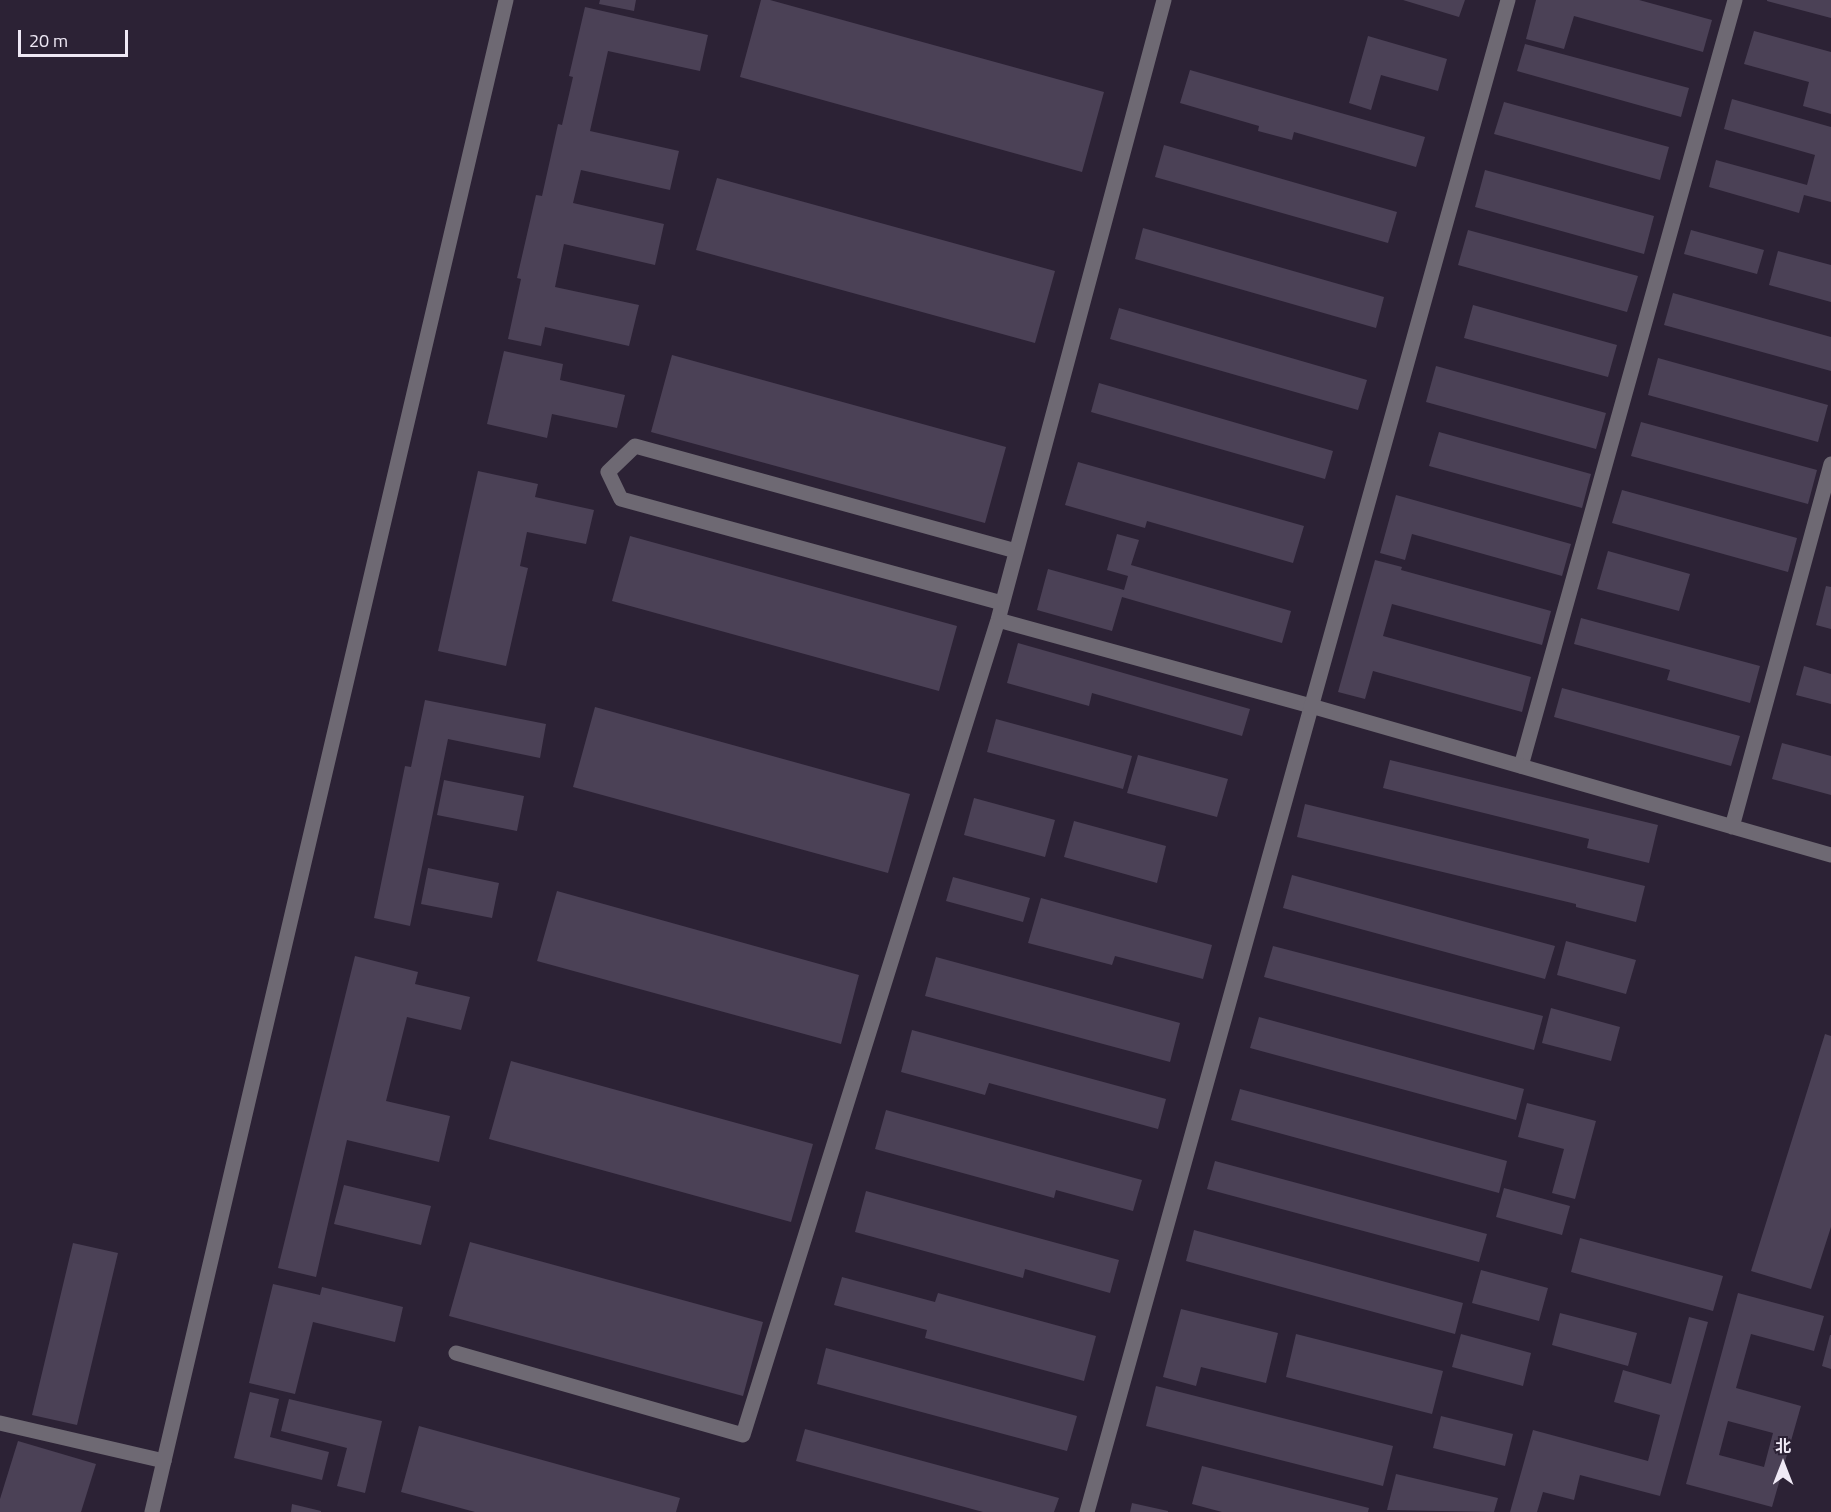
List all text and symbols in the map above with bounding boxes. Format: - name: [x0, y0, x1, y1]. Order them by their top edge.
- scale bar: [21, 18, 130, 56]
- text: 20 m: [29, 27, 68, 54]
- north arrow: [1753, 1434, 1813, 1494]
- text: 北: [1775, 1434, 1791, 1458]

